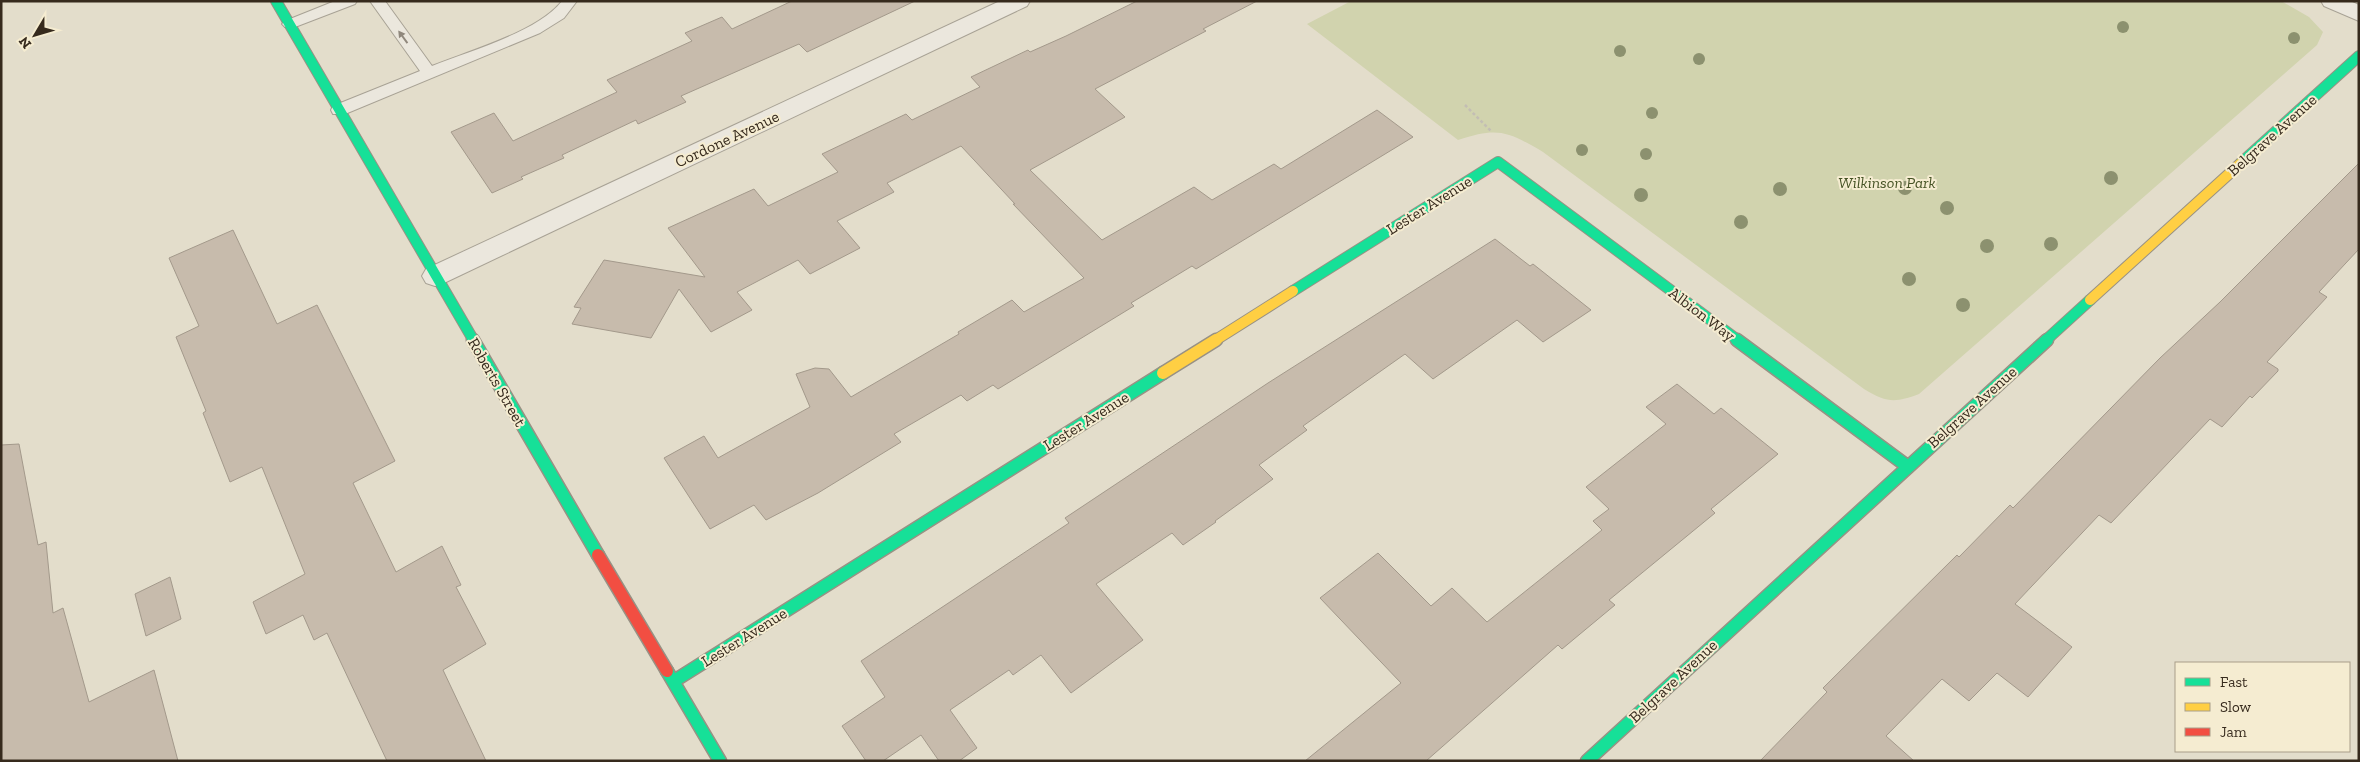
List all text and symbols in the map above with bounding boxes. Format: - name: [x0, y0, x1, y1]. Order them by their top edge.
- north arrow: [10, 10, 60, 60]
- one-way arrow: [398, 30, 408, 44]
- text: N: [15, 33, 35, 52]
- street label: Belgrave Avenue: [2223, 90, 2321, 180]
- street label: Cordone Avenue: [672, 107, 782, 171]
- street label: Lester Avenue: [1383, 171, 1475, 239]
- park label: Wilkinson Park: [1838, 173, 1936, 192]
- street label: Albion Way: [1665, 283, 1739, 346]
- street label: Roberts Street: [464, 334, 530, 430]
- street label: Belgrave Avenue: [1923, 362, 2021, 452]
- street label: Lester Avenue: [1040, 387, 1132, 455]
- street label: Lester Avenue: [698, 603, 790, 671]
- street label: Belgrave Avenue: [1625, 635, 1721, 727]
- legend: [2175, 662, 2350, 752]
- text: Fast: [2220, 673, 2248, 691]
- text: Slow: [2220, 698, 2252, 716]
- text: Jam: [2220, 723, 2247, 741]

